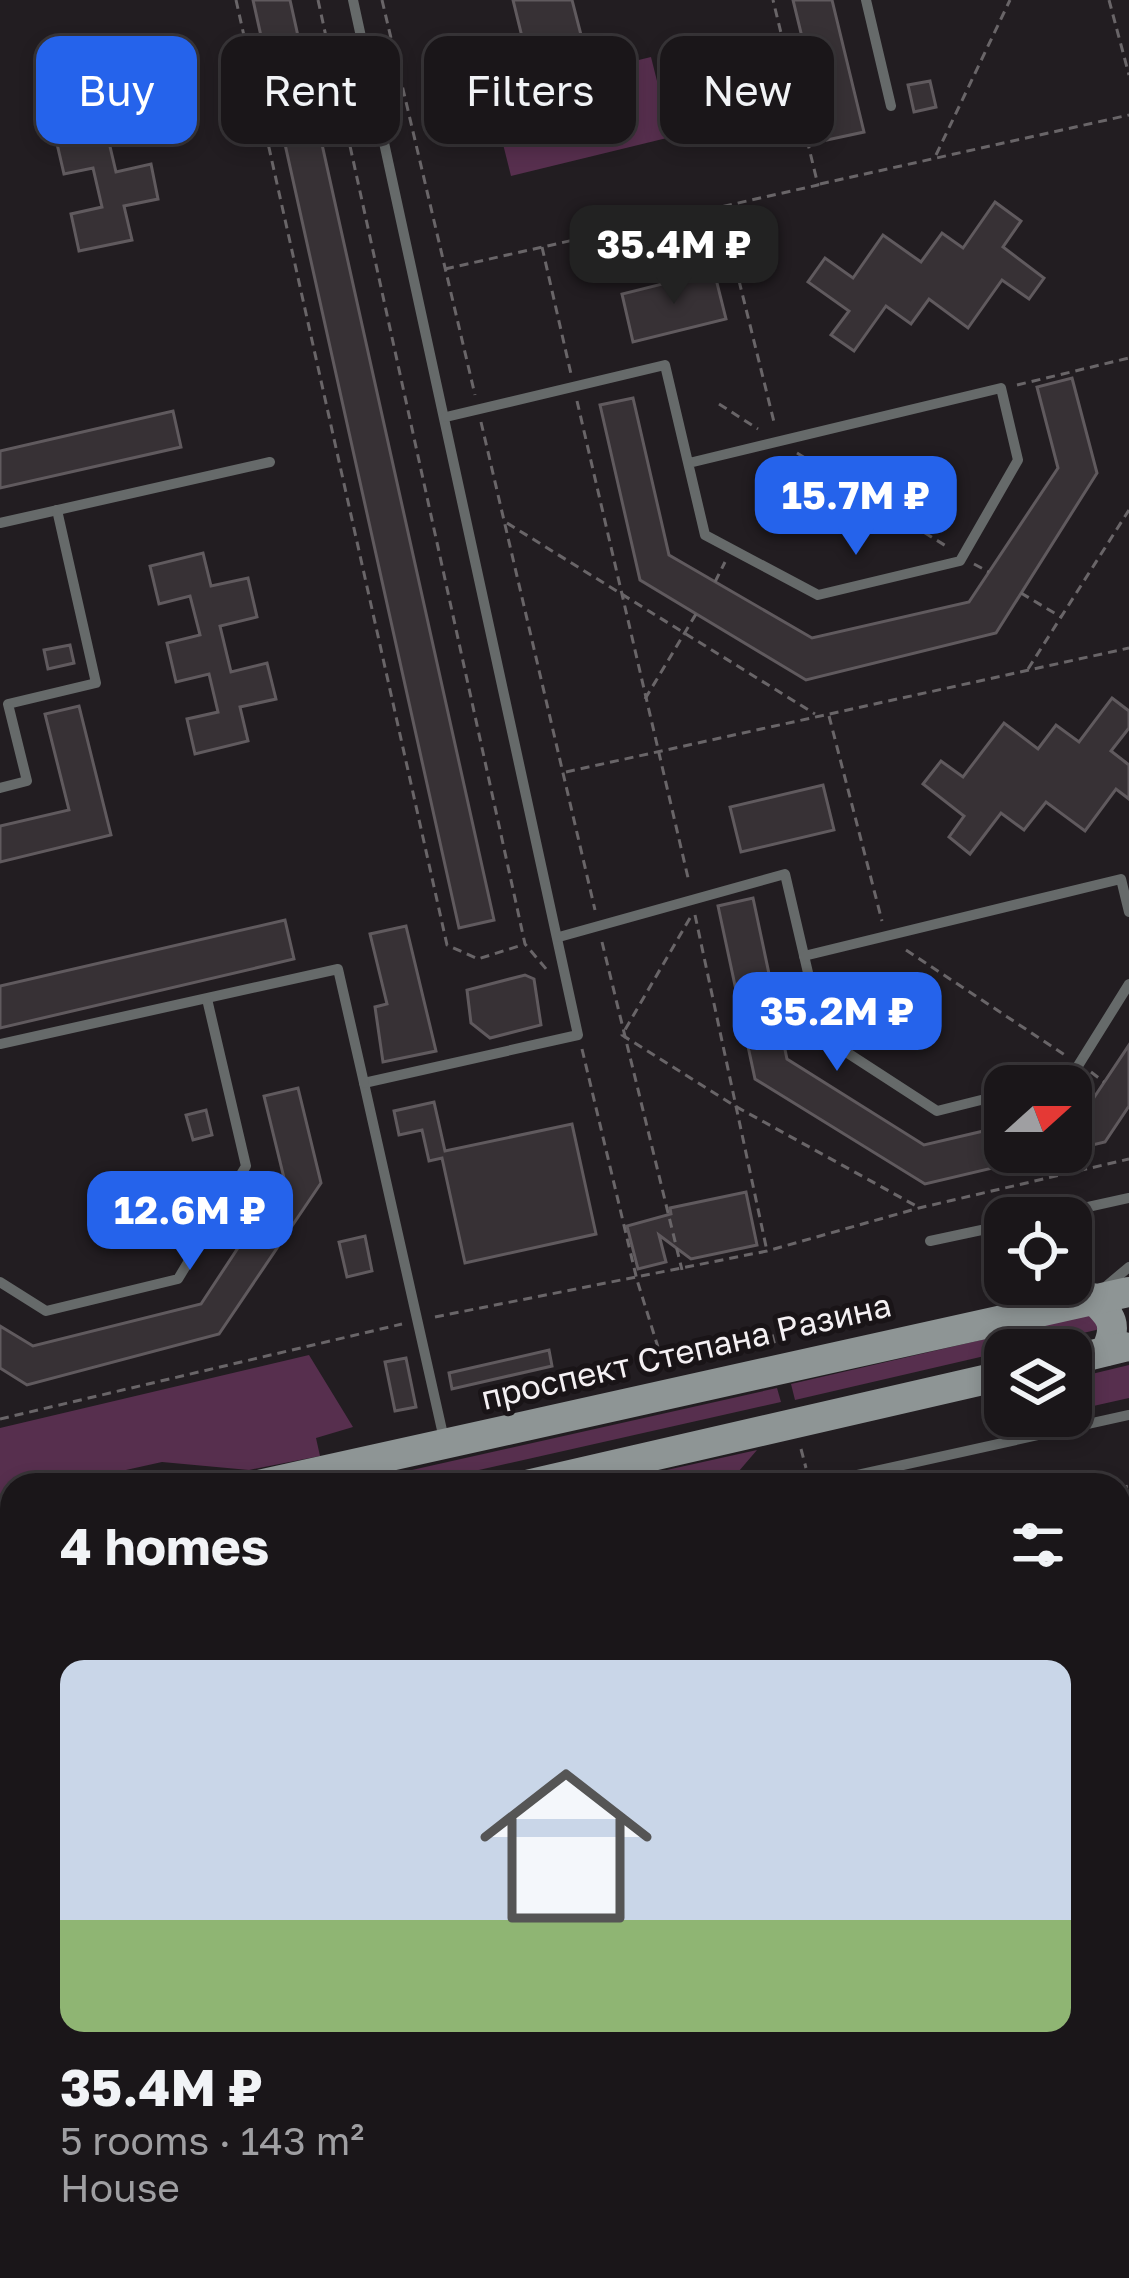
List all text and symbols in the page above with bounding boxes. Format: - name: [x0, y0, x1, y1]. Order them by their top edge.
- chip: Buy: [36, 36, 197, 144]
- chip: Rent: [221, 36, 400, 144]
- chip: Filters: [424, 36, 636, 144]
- chip: New: [660, 36, 834, 144]
- pin: 35.4M ₽: [563, 205, 785, 307]
- text: 35.4M ₽: [596, 220, 752, 267]
- pin: 15.7M ₽: [745, 456, 967, 558]
- text: 15.7M ₽: [782, 471, 930, 518]
- pin: 35.2M ₽: [726, 972, 948, 1074]
- text: 35.2M ₽: [760, 987, 914, 1034]
- north arrow: [984, 1065, 1092, 1173]
- map controls: [984, 1065, 1092, 1437]
- pin: 12.6M ₽: [79, 1171, 301, 1273]
- text: 12.6M ₽: [114, 1186, 266, 1233]
- button: locate: [984, 1197, 1092, 1305]
- street label: проспект Степана Разина: [477, 1284, 895, 1417]
- button: layers: [984, 1329, 1092, 1437]
- icon: filters: [1005, 1512, 1071, 1578]
- text: 4 homes: [60, 1515, 269, 1576]
- icon: home: [458, 1738, 674, 1954]
- text: 35.4M ₽: [60, 2056, 263, 2117]
- text: 5 rooms · 143 m²: [60, 2117, 364, 2164]
- text: House: [60, 2164, 180, 2211]

